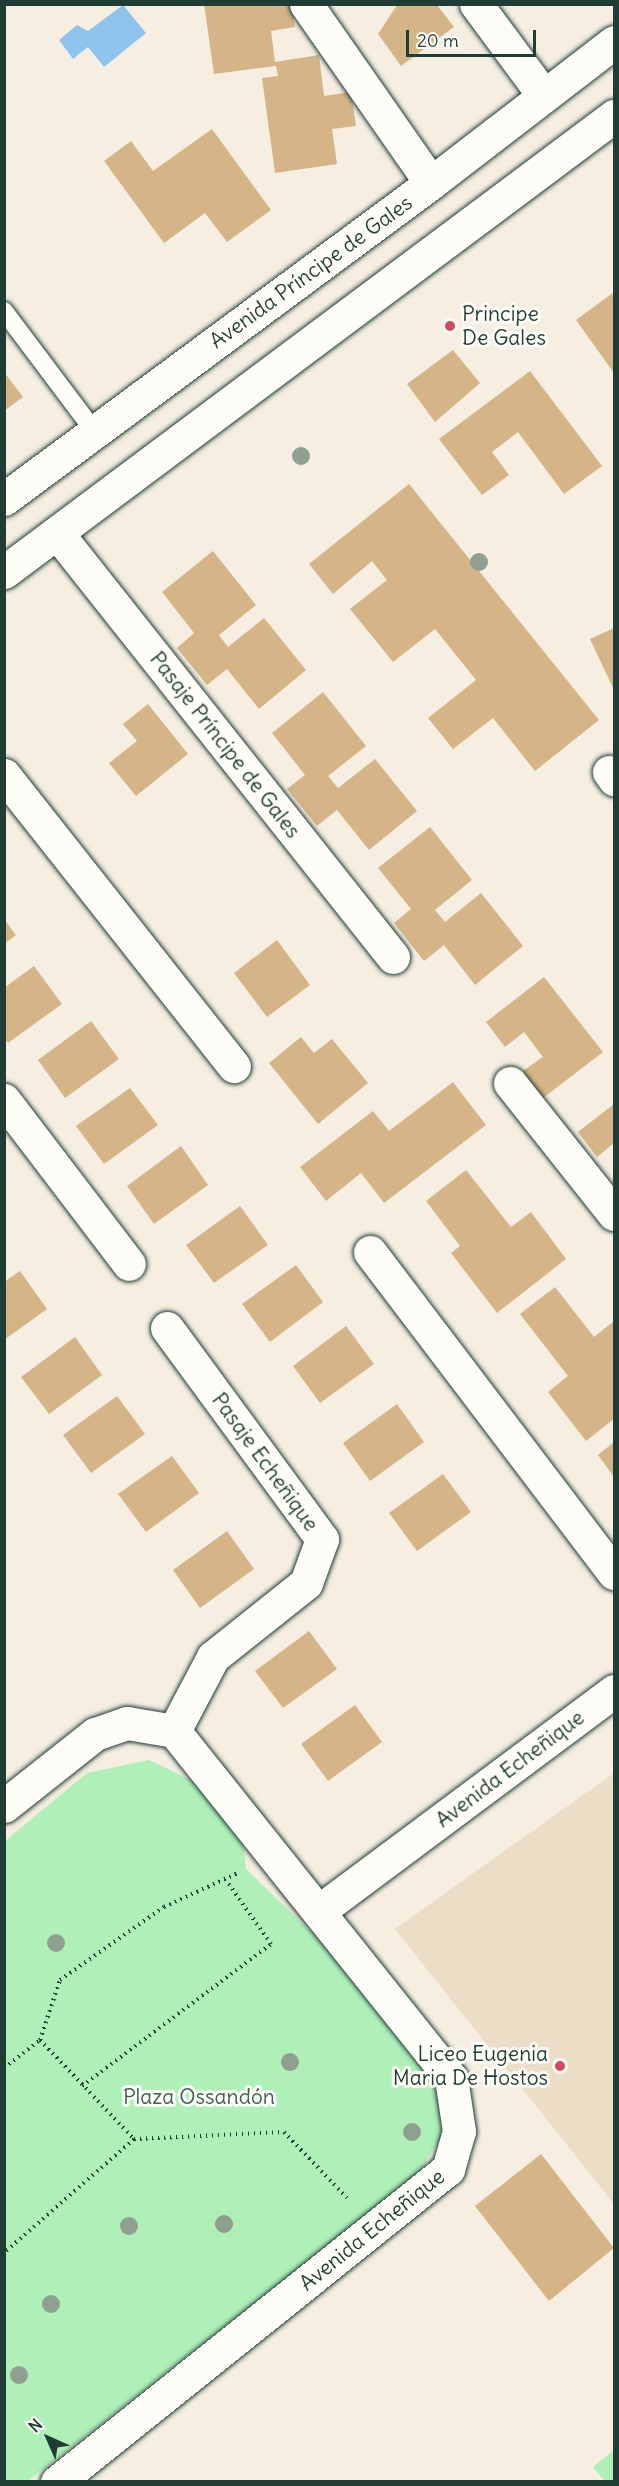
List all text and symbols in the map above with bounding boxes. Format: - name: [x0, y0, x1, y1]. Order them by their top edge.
- scale bar: [409, 18, 540, 56]
- text: 20 m: [417, 29, 459, 52]
- street label: Avenida Príncipe de Gales: [205, 190, 417, 354]
- place label: Principe De Gales: [462, 301, 546, 351]
- marker: Principe De Gales: [443, 319, 457, 333]
- street label: Pasaje Príncipe de Gales: [144, 647, 306, 843]
- street label: Pasaje Echeñique: [206, 1388, 324, 1536]
- street label: Avenida Echeñique: [431, 1705, 589, 1833]
- place label: Liceo Eugenia Maria De Hostos: [393, 2041, 548, 2091]
- marker: Liceo Eugenia Maria De Hostos: [553, 2059, 567, 2073]
- park label: Plaza Ossandón: [123, 2084, 275, 2110]
- street label: Avenida Echeñique: [294, 2164, 450, 2296]
- north arrow: [18, 2408, 78, 2468]
- text: N: [24, 2414, 46, 2436]

